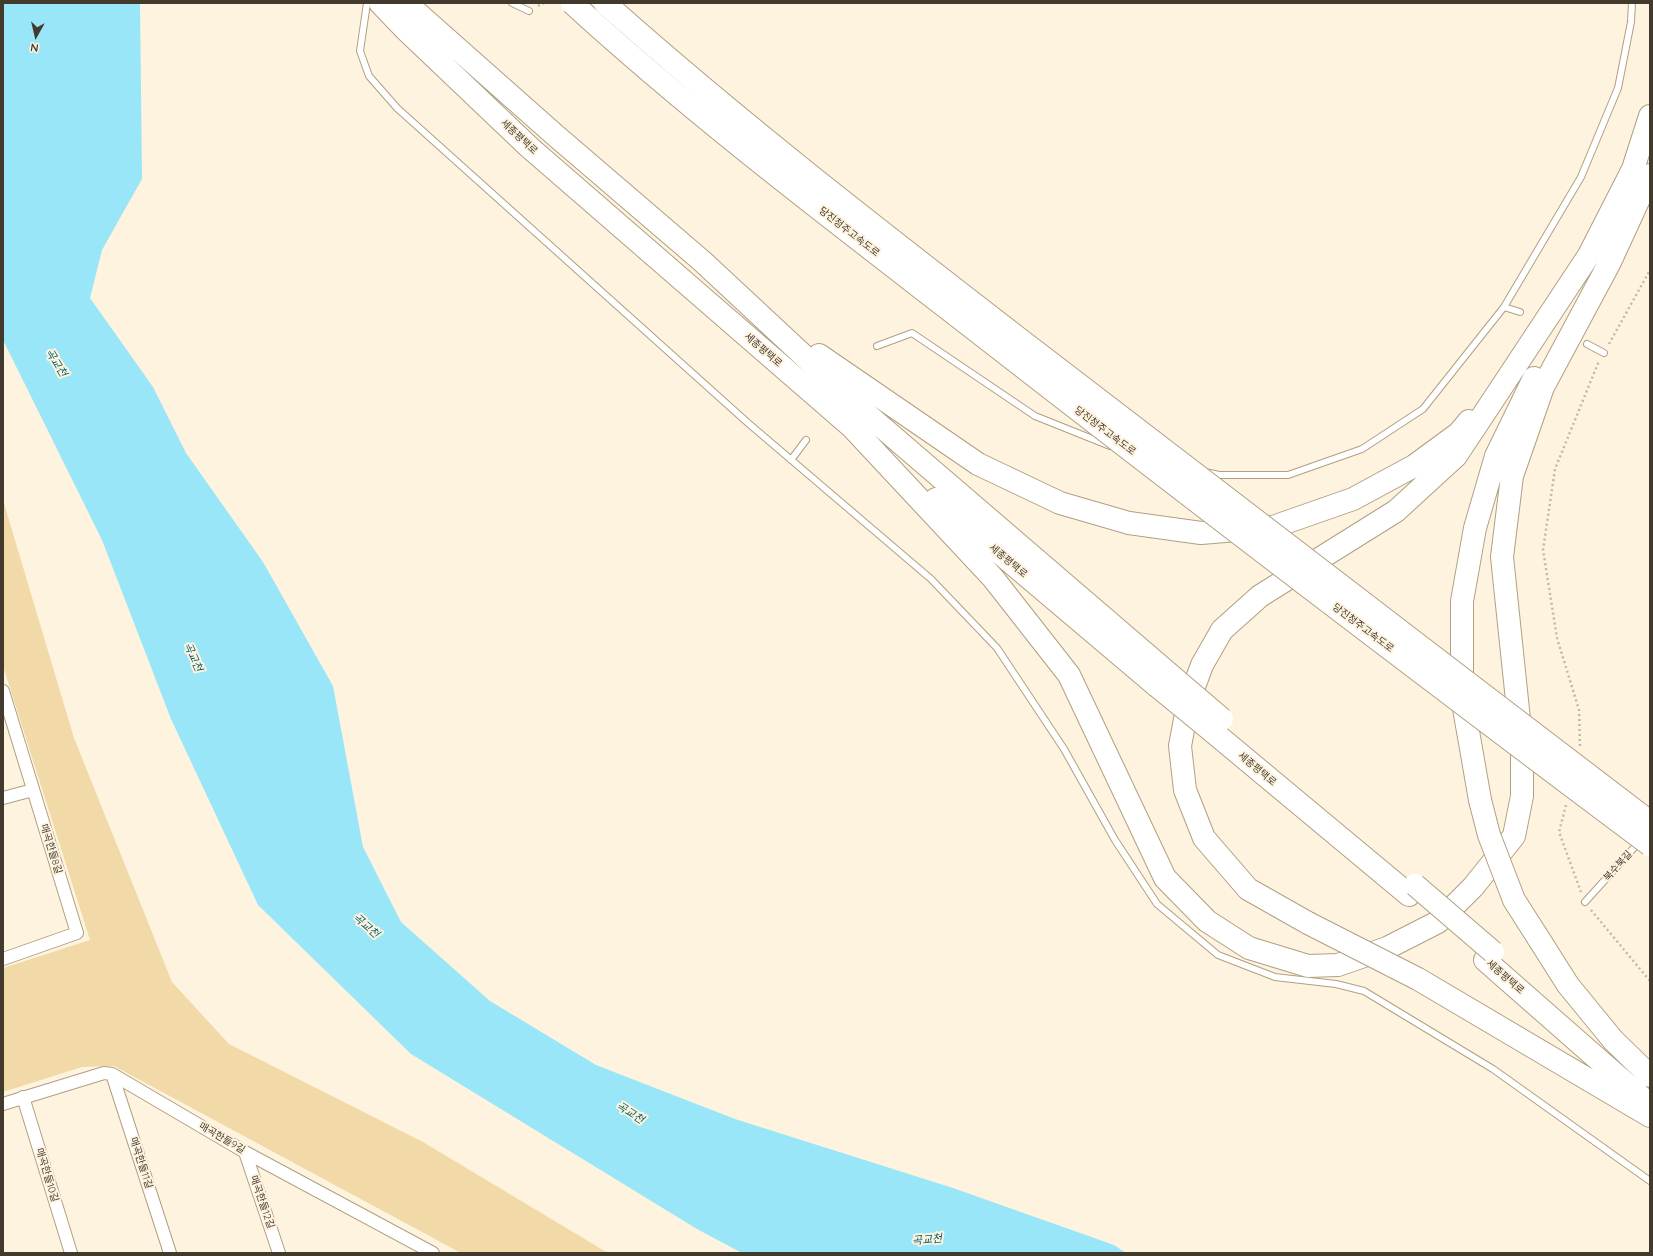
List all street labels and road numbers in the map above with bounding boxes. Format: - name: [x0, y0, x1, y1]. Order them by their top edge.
- street label: 세종평택로: [498, 117, 540, 157]
- street label: 당진청주고속도로: [816, 205, 882, 259]
- street label: 세종평택로: [742, 330, 784, 370]
- street label: 당진청주고속도로: [1072, 404, 1138, 458]
- street label: 세종평택로: [987, 542, 1029, 580]
- street label: 당진청주고속도로: [1330, 601, 1396, 655]
- street label: 세종평택로: [1236, 750, 1278, 788]
- street label: 매곡한들8길: [38, 823, 64, 875]
- street label: 북수북길: [1601, 848, 1635, 884]
- street label: 세종평택로: [1484, 957, 1526, 997]
- street label: 매곡한들9길: [197, 1120, 247, 1156]
- street label: 매곡한들11길: [127, 1136, 155, 1190]
- street label: 매곡한들10길: [33, 1147, 61, 1203]
- street label: 매곡한들12길: [247, 1174, 277, 1230]

